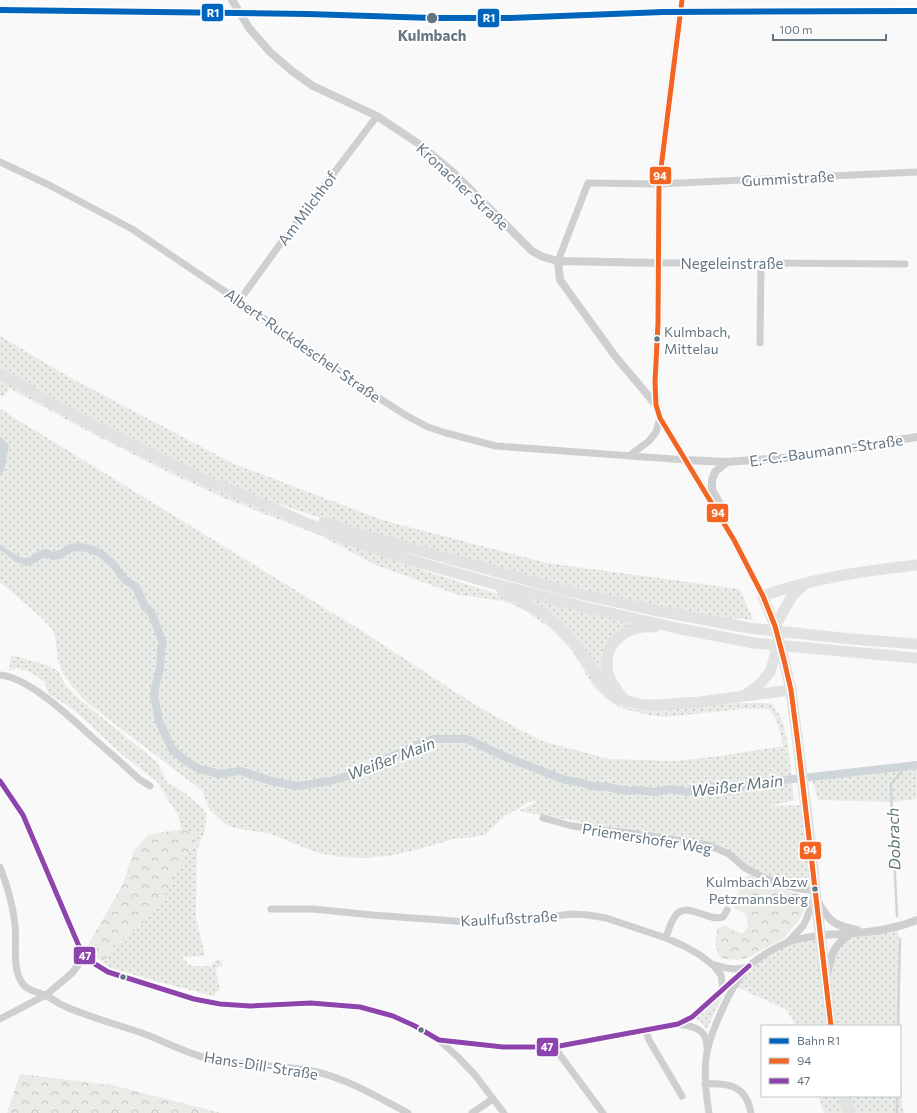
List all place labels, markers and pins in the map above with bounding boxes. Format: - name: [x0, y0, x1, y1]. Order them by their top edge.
- marker: Kulmbach: [425, 11, 439, 25]
- place label: Kulmbach: [398, 26, 466, 44]
- place label: Kulmbach, Mittelau: [664, 323, 731, 357]
- marker: Kulmbach, Mittelau: [652, 334, 662, 344]
- place label: Kulmbach Abzw Petzmannsberg: [706, 873, 808, 907]
- marker: Kulmbach Abzw Petzmannsberg: [810, 884, 820, 894]
- unlabelled marker: [118, 972, 128, 982]
- unlabelled marker: [416, 1025, 426, 1035]

